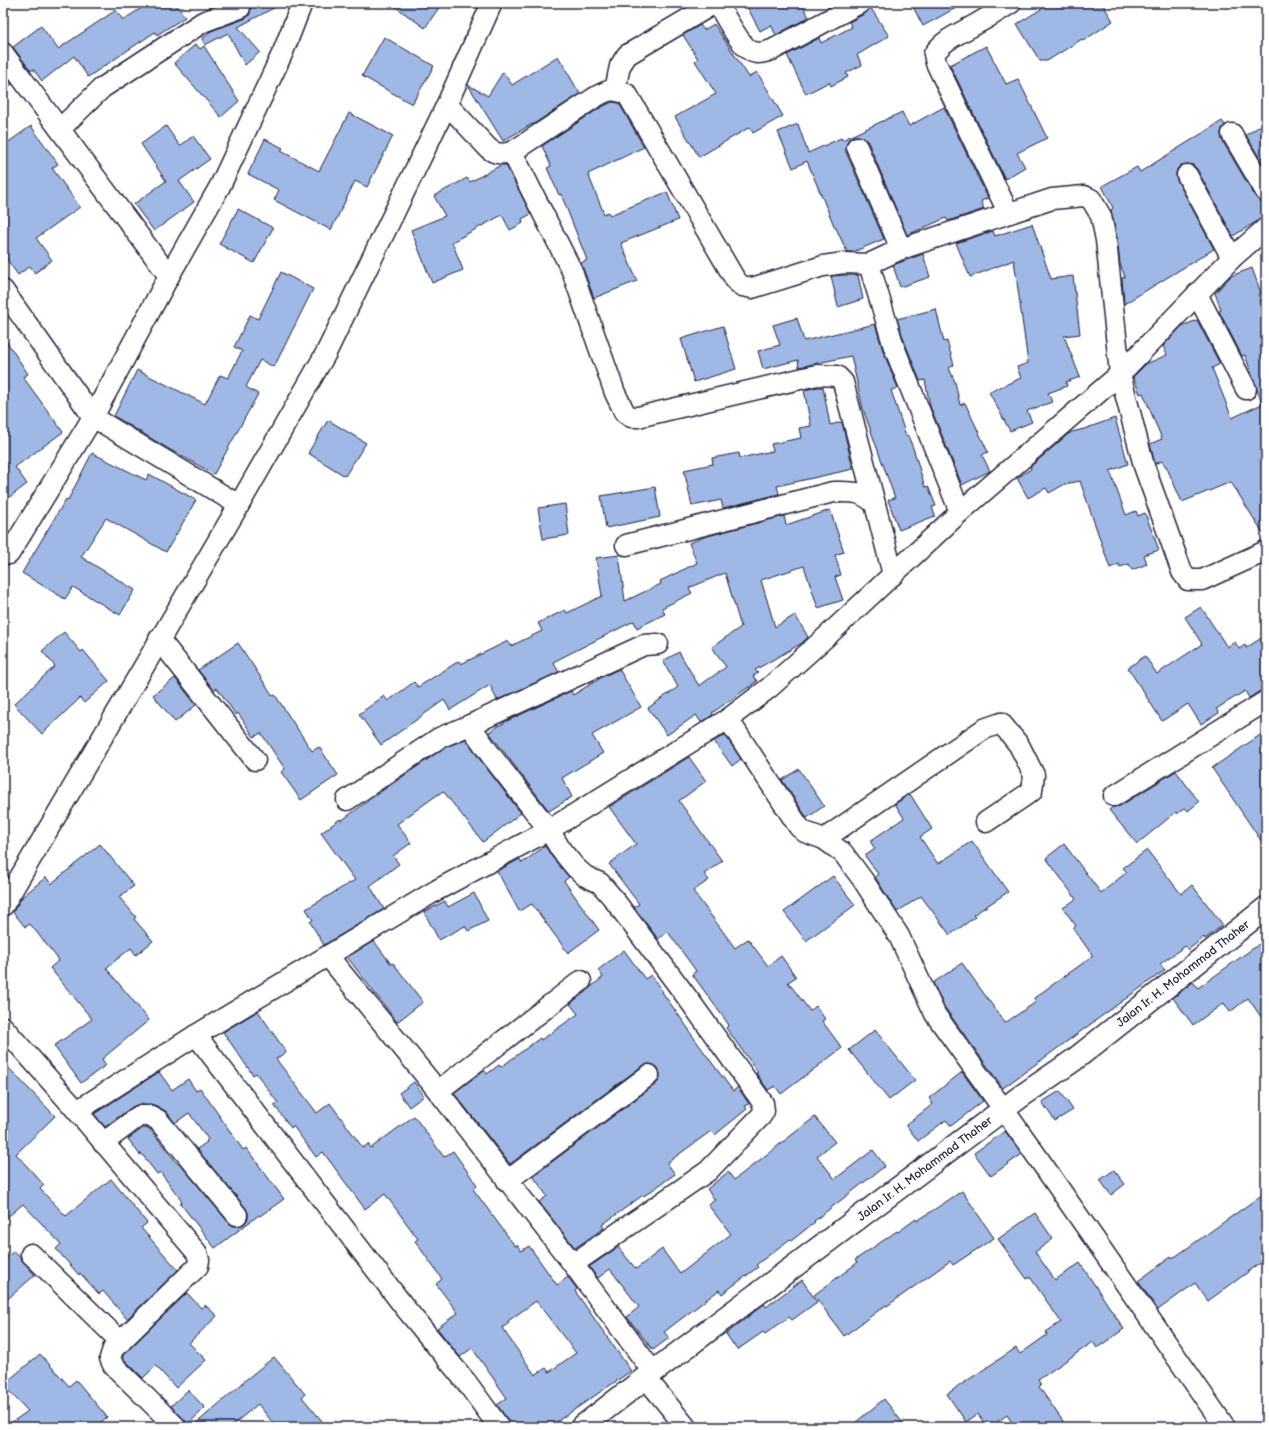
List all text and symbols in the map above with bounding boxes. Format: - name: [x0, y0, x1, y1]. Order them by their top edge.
- street label: Jalan Ir. H. Mohammad Thaher: [1113, 917, 1253, 1031]
- street label: Jalan Ir. H. Mohammad Thaher: [855, 1113, 996, 1225]

